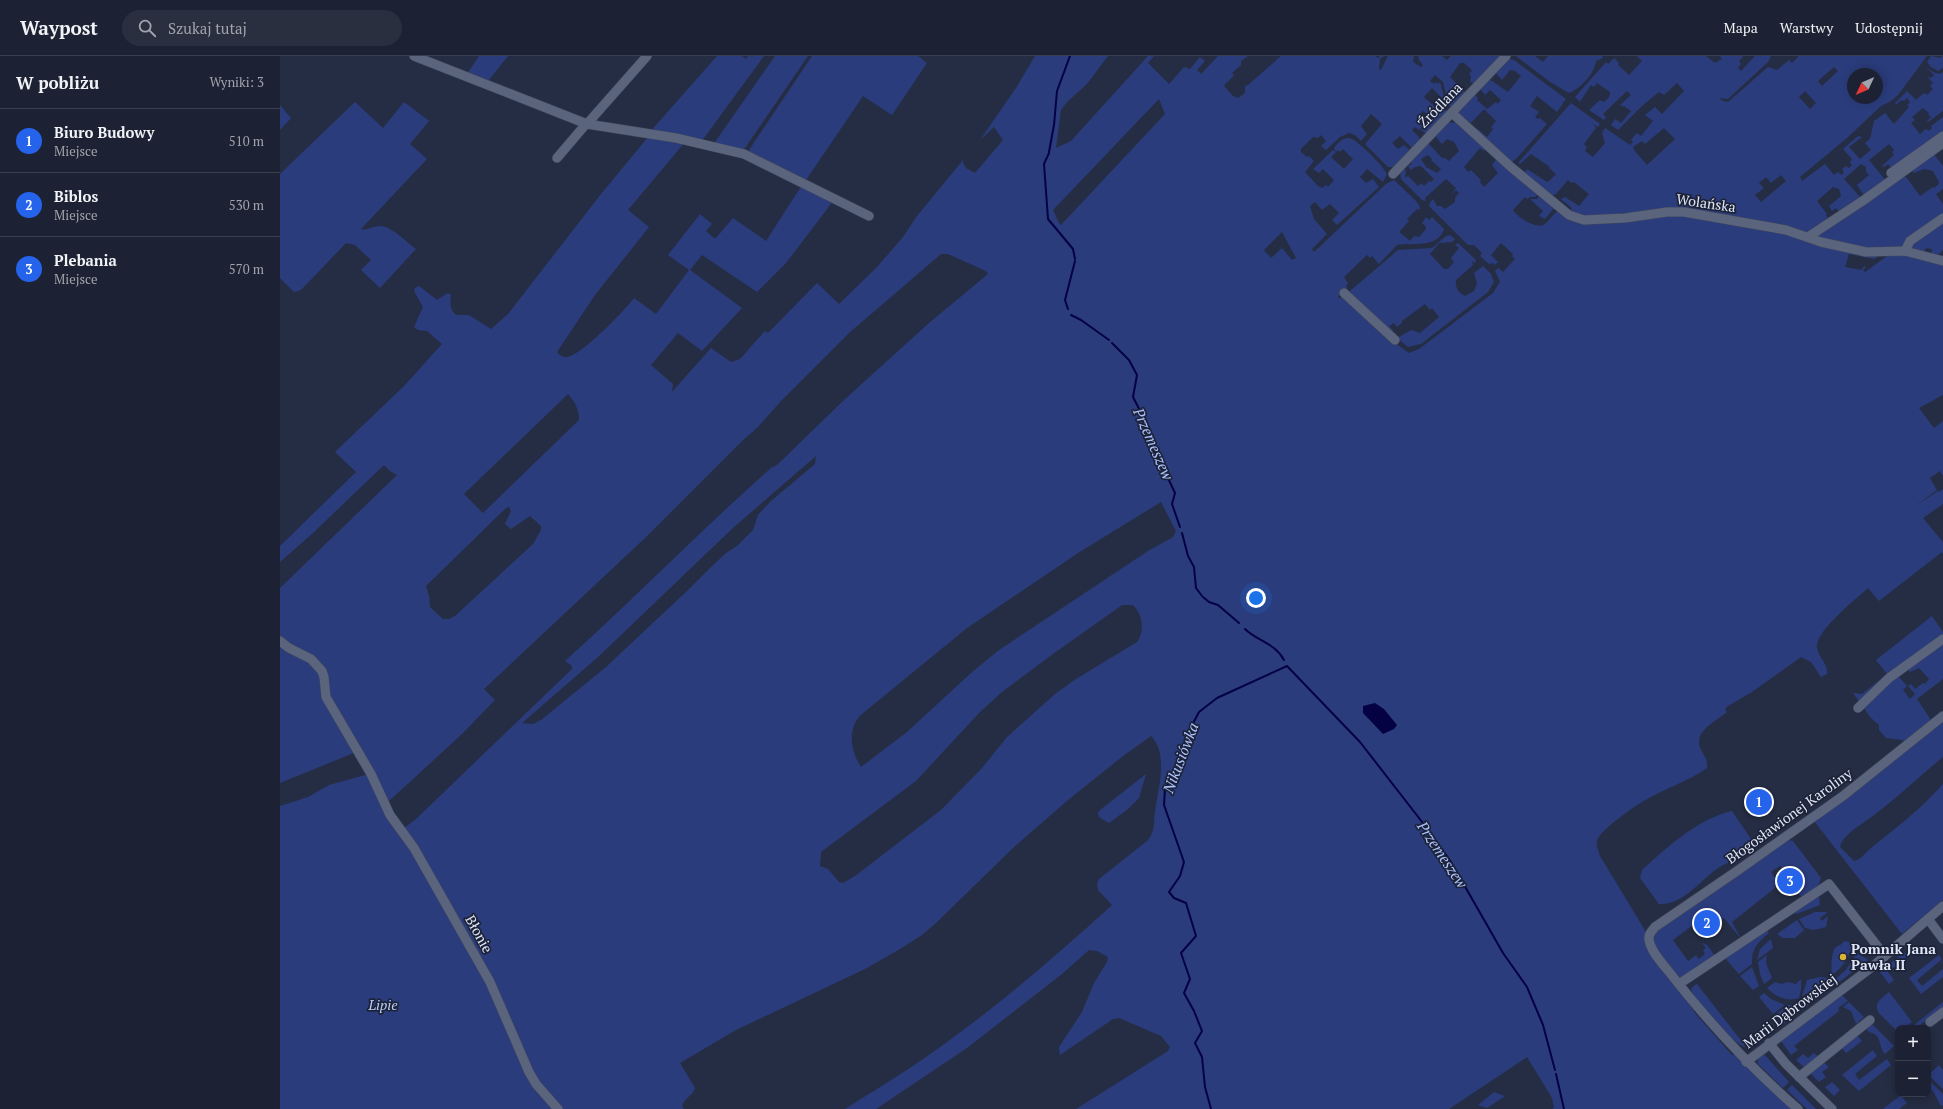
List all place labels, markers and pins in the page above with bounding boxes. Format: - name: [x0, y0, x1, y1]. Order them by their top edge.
- pin: 1: [1746, 787, 1772, 817]
- pin: 3: [1777, 866, 1803, 896]
- pin: 2: [1694, 908, 1720, 938]
- place label: Pomnik Jana Pawła II: [1851, 939, 1936, 974]
- marker: Pomnik Jana Pawła II: [1838, 952, 1848, 962]

